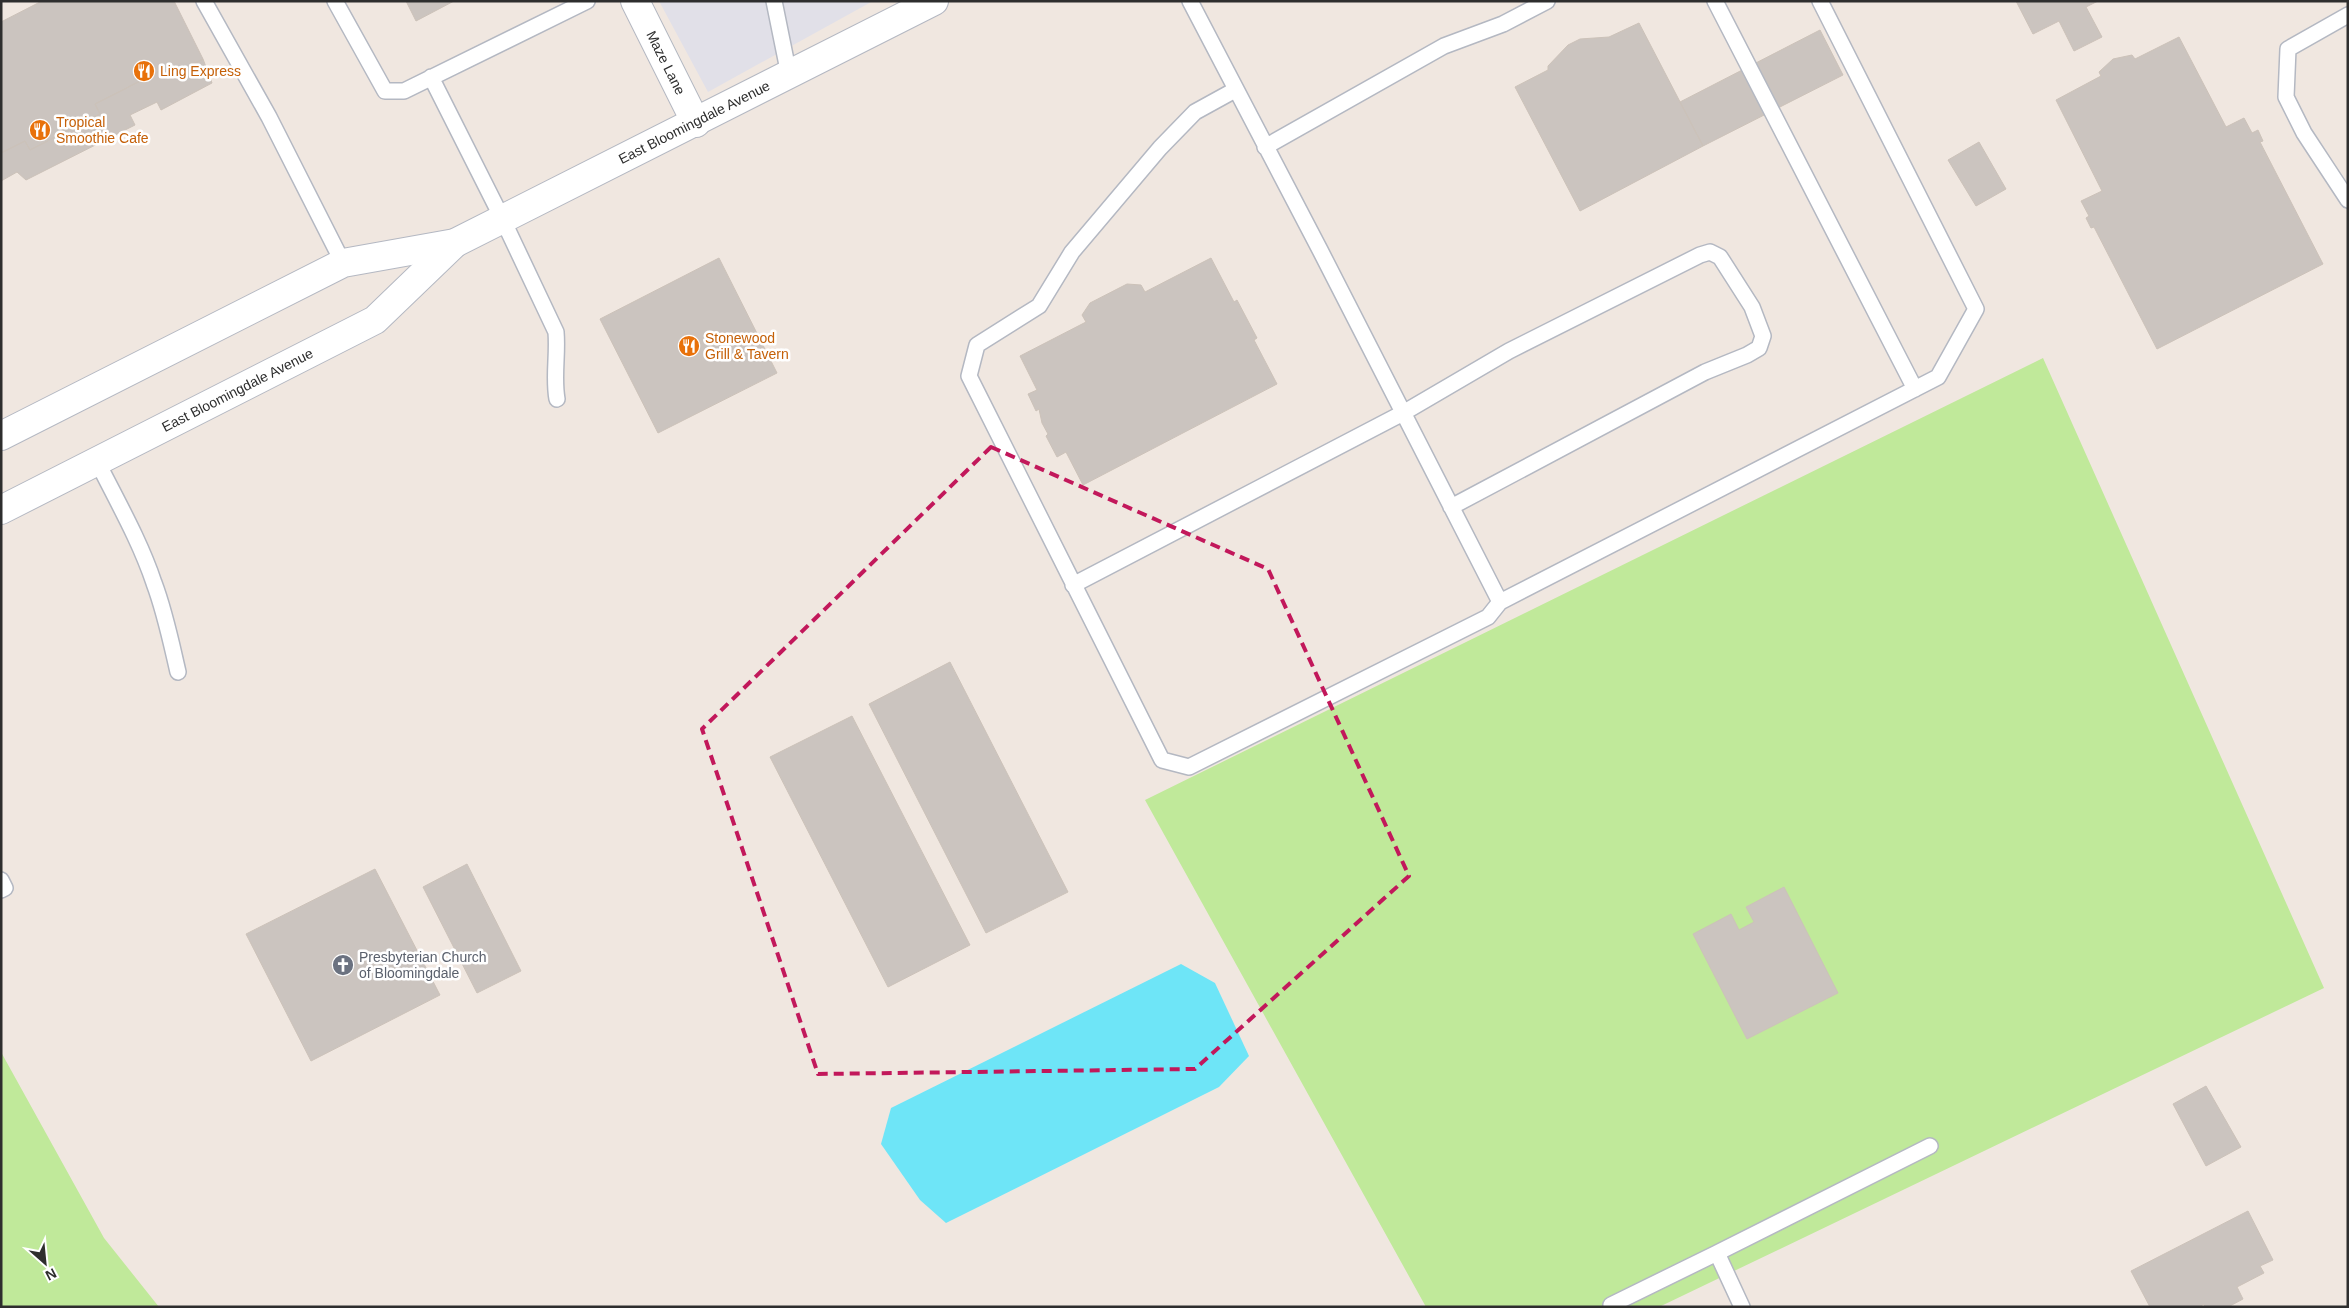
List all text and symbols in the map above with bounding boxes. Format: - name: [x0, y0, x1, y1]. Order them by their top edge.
- street label: Maze Lane: [643, 28, 689, 97]
- restaurant icon: Ling Express: [132, 59, 156, 83]
- place label: Ling Express: [160, 63, 241, 79]
- street label: East Bloomingdale Avenue: [616, 77, 773, 167]
- place label: Tropical Smoothie Cafe: [56, 114, 149, 146]
- restaurant icon: Tropical Smoothie Cafe: [28, 118, 52, 142]
- place label: Stonewood Grill & Tavern: [705, 330, 789, 362]
- restaurant icon: Stonewood Grill & Tavern: [677, 334, 701, 358]
- street label: East Bloomingdale Avenue: [159, 345, 316, 435]
- place label: Presbyterian Church of Bloomingdale: [359, 949, 487, 981]
- church icon: Presbyterian Church of Bloomingdale: [331, 953, 355, 977]
- north arrow: [20, 1238, 70, 1288]
- text: N: [43, 1265, 59, 1284]

